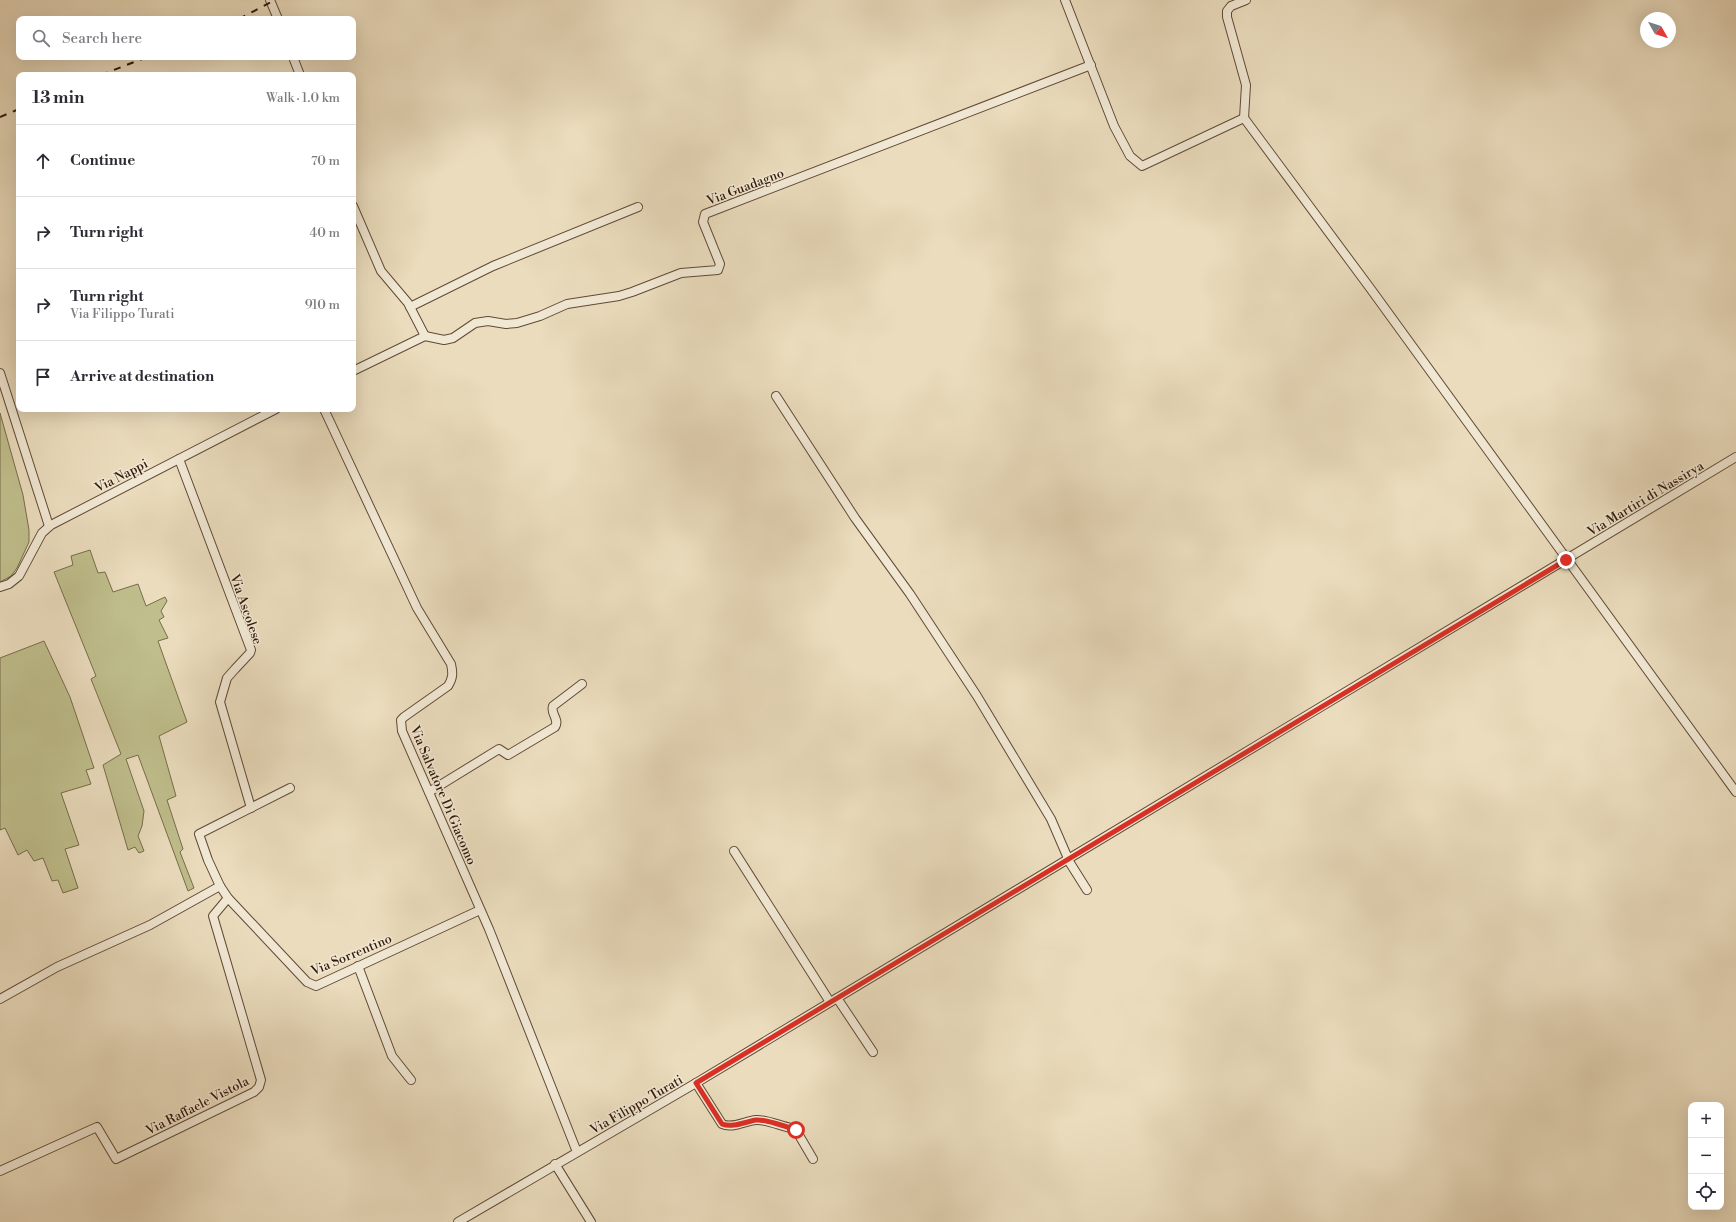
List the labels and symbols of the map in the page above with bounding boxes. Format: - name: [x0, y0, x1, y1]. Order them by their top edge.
- north arrow: [1640, 12, 1676, 48]
- street label: Via Guadagno: [704, 165, 786, 209]
- street label: Via Nappi: [91, 456, 151, 497]
- street label: Via Martiri di Nassirya: [1584, 458, 1707, 540]
- route end: [1557, 551, 1575, 569]
- street label: Via Ascolese: [226, 571, 266, 647]
- street label: Via Salvatore Di Giacomo: [406, 722, 480, 867]
- street label: Via Sorrentino: [308, 931, 394, 980]
- street label: Via Filippo Turati: [586, 1072, 686, 1138]
- street label: Via Raffaele Vistola: [142, 1073, 252, 1139]
- route start: [787, 1121, 805, 1139]

